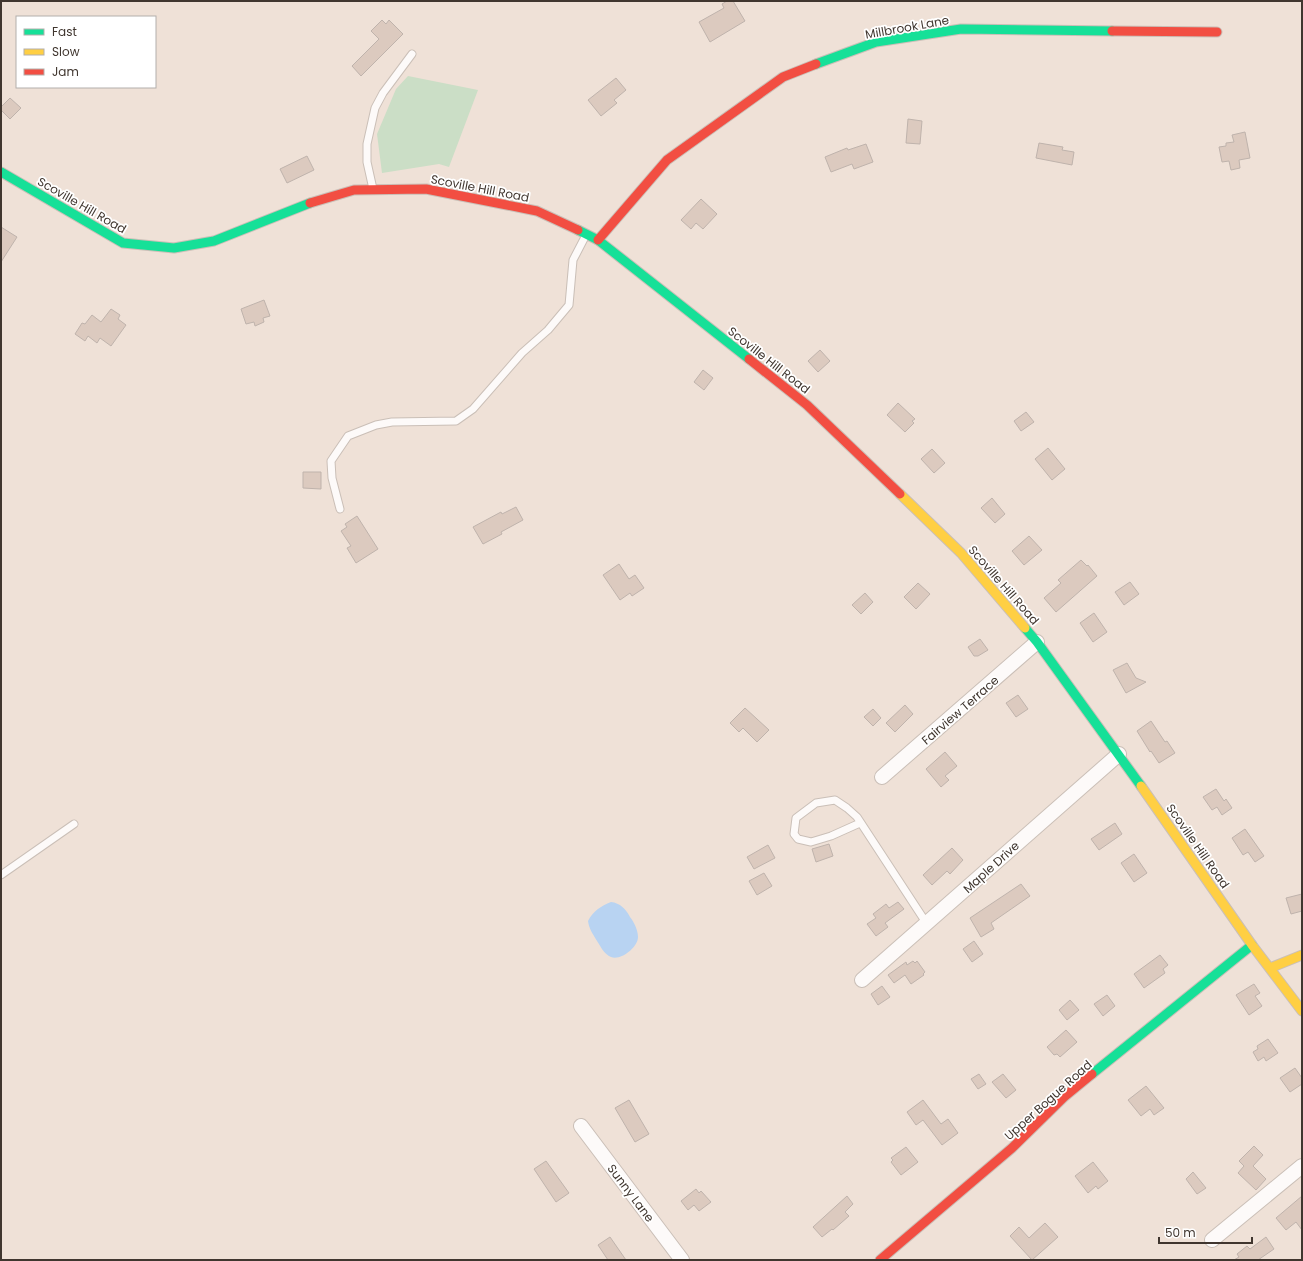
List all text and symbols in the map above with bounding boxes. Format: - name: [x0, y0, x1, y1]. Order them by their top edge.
- street label: Millbrook Lane: [864, 11, 950, 43]
- legend: [16, 16, 156, 88]
- text: Fast: [52, 23, 77, 40]
- text: Slow: [52, 43, 80, 60]
- text: Jam: [52, 63, 79, 80]
- street label: Scoville Hill Road: [429, 170, 531, 206]
- street label: Scoville Hill Road: [35, 173, 129, 237]
- street label: Scoville Hill Road: [724, 323, 814, 397]
- street label: Scoville Hill Road: [965, 542, 1043, 628]
- street label: Fairview Terrace: [918, 672, 1002, 748]
- street label: Scoville Hill Road: [1162, 800, 1234, 892]
- street label: Maple Drive: [959, 837, 1023, 897]
- street label: Upper Bogue Road: [1001, 1056, 1095, 1144]
- street label: Sunny Lane: [604, 1161, 658, 1225]
- scale bar: [1159, 1219, 1252, 1245]
- text: 50 m: [1165, 1224, 1196, 1241]

